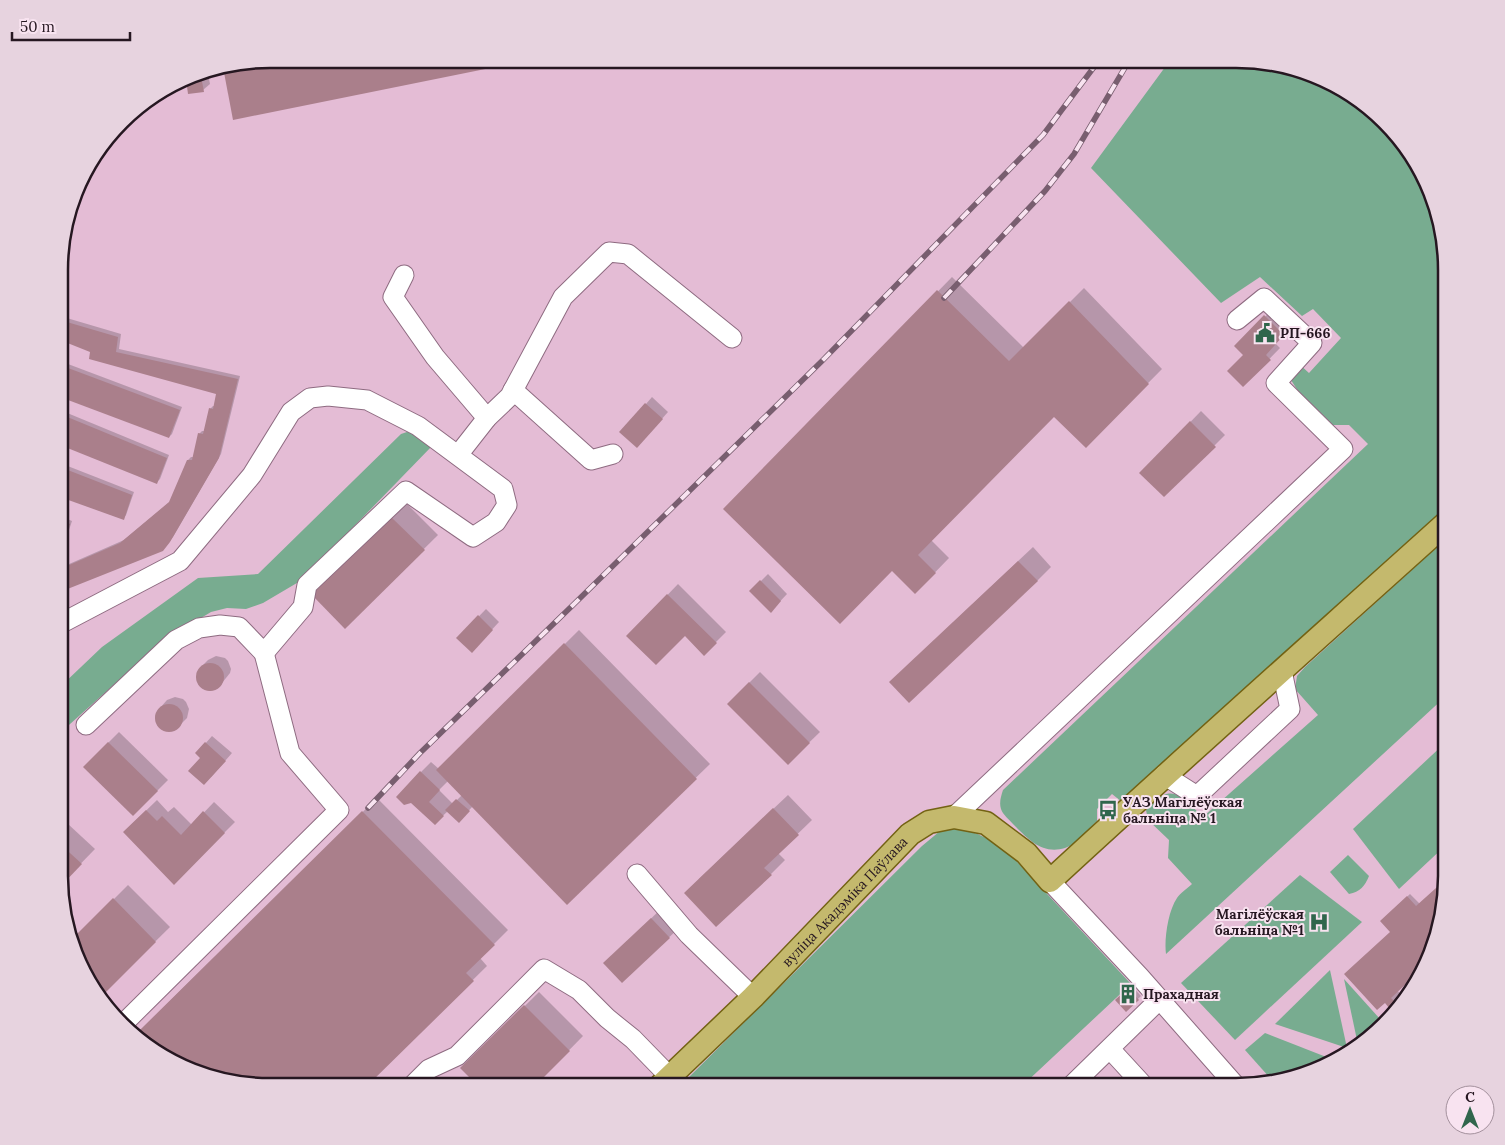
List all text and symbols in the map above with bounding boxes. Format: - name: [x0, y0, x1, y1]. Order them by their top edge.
- scale bar: [12, 10, 130, 42]
- text: 50 m: [20, 17, 55, 36]
- public building icon: РП-666: [1254, 322, 1276, 344]
- place label: РП-666: [1280, 324, 1330, 342]
- place label: УАЗ Магілёўская бальніца № 1: [1123, 793, 1243, 827]
- bus stop icon: УАЗ Магілёўская бальніца № 1: [1097, 799, 1119, 821]
- street label: вуліца Акадэміка Паўлава: [778, 833, 911, 971]
- place label: Магілёўская бальніца №1: [1215, 905, 1304, 939]
- hospital icon: Магілёўская бальніца №1: [1308, 911, 1330, 933]
- building icon: Прахадная: [1117, 983, 1139, 1005]
- place label: Прахадная: [1143, 985, 1219, 1003]
- north arrow: [1445, 1085, 1495, 1135]
- text: С: [1465, 1088, 1475, 1106]

